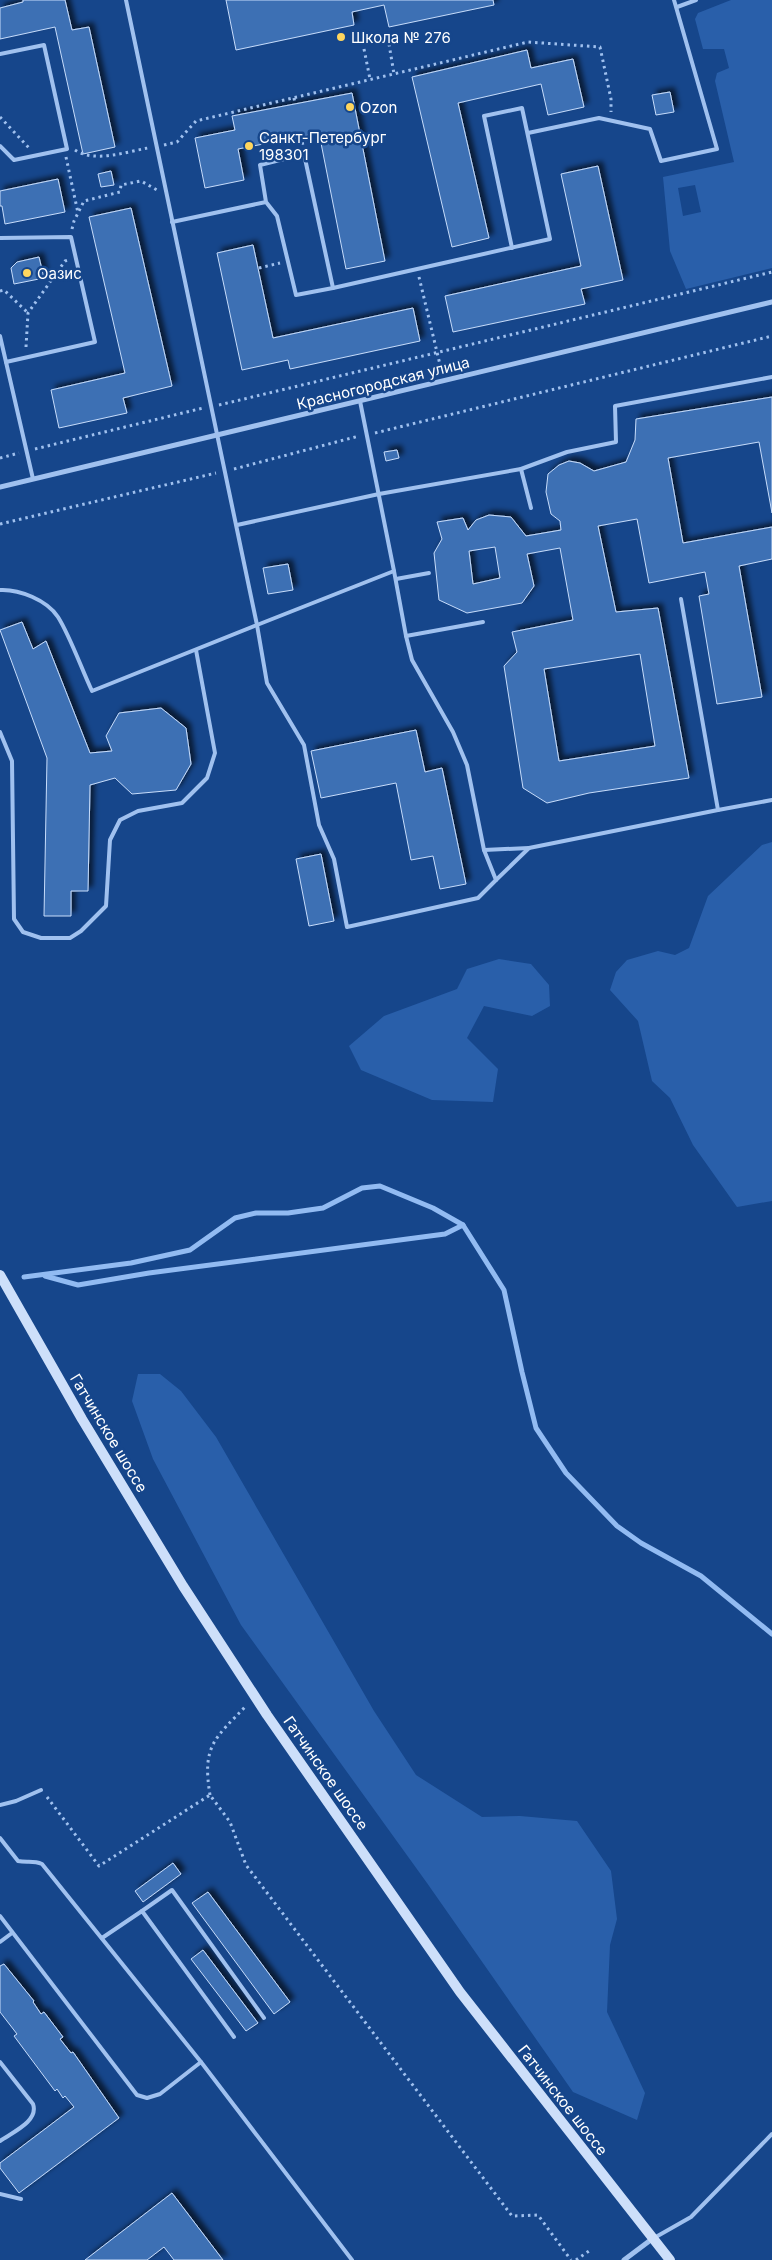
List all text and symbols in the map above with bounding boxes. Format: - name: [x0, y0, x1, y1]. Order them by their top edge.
- place label: Школа № 276: [351, 28, 451, 47]
- marker: Школа № 276: [335, 31, 347, 43]
- place label: Ozon: [360, 98, 397, 117]
- marker: Ozon: [344, 101, 356, 113]
- place label: Санкт-Петербург 198301: [259, 128, 387, 164]
- marker: Санкт-Петербург 198301: [243, 140, 255, 152]
- place label: Оазис: [37, 264, 82, 283]
- marker: Оазис: [21, 267, 33, 279]
- street label: Красногородская улица: [295, 352, 471, 414]
- street label: Гатчинское шоссе: [66, 1370, 152, 1496]
- street label: Гатчинское шоссе: [280, 1712, 372, 1834]
- street label: Гатчинское шоссе: [514, 2041, 612, 2159]

